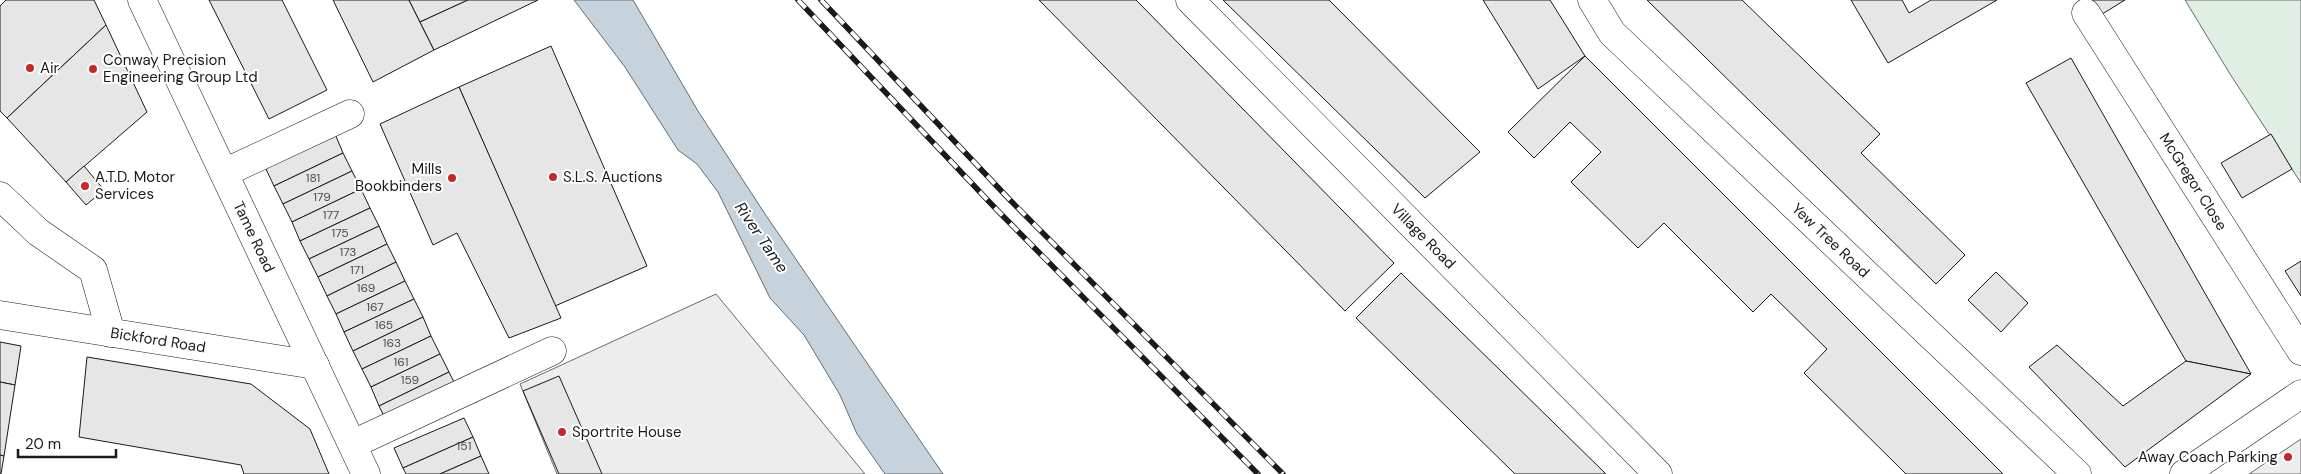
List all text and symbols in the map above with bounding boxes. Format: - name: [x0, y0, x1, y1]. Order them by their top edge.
- place label: Conway Precision Engineering Group Ltd: [103, 50, 258, 87]
- place label: Air: [40, 58, 60, 78]
- marker: Air: [24, 62, 36, 74]
- marker: Conway Precision Engineering Group Ltd: [87, 63, 99, 75]
- street label: McGregor Close: [2155, 129, 2232, 234]
- place label: Mills Bookbinders: [355, 159, 442, 196]
- place label: A.T.D. Motor Services: [95, 167, 176, 204]
- place label: S.L.S. Auctions: [563, 167, 662, 187]
- house number: 181: [306, 170, 320, 186]
- marker: S.L.S. Auctions: [547, 171, 559, 183]
- marker: Mills Bookbinders: [446, 172, 458, 184]
- marker: A.T.D. Motor Services: [79, 180, 91, 192]
- house number: 179: [313, 189, 331, 205]
- street label: Tame Road: [229, 198, 279, 276]
- water label: River Tame: [730, 198, 793, 277]
- street label: Village Road: [1387, 199, 1460, 273]
- street label: Yew Tree Road: [1788, 199, 1874, 282]
- house number: 177: [323, 207, 339, 223]
- house number: 175: [331, 225, 349, 241]
- house number: 173: [340, 244, 356, 260]
- house number: 171: [350, 262, 364, 278]
- house number: 169: [357, 280, 375, 296]
- house number: 167: [366, 299, 384, 315]
- house number: 165: [375, 317, 393, 333]
- street label: Bickford Road: [109, 323, 207, 357]
- house number: 163: [383, 335, 401, 351]
- house number: 161: [393, 354, 409, 370]
- house number: 159: [401, 372, 419, 388]
- place label: Sportrite House: [572, 422, 682, 442]
- scale bar: [18, 426, 115, 458]
- marker: Sportrite House: [556, 426, 568, 438]
- text: 20 m: [25, 434, 61, 454]
- house number: 151: [457, 438, 471, 454]
- place label: Away Coach Parking: [2138, 447, 2278, 467]
- marker: Away Coach Parking: [2282, 451, 2294, 463]

